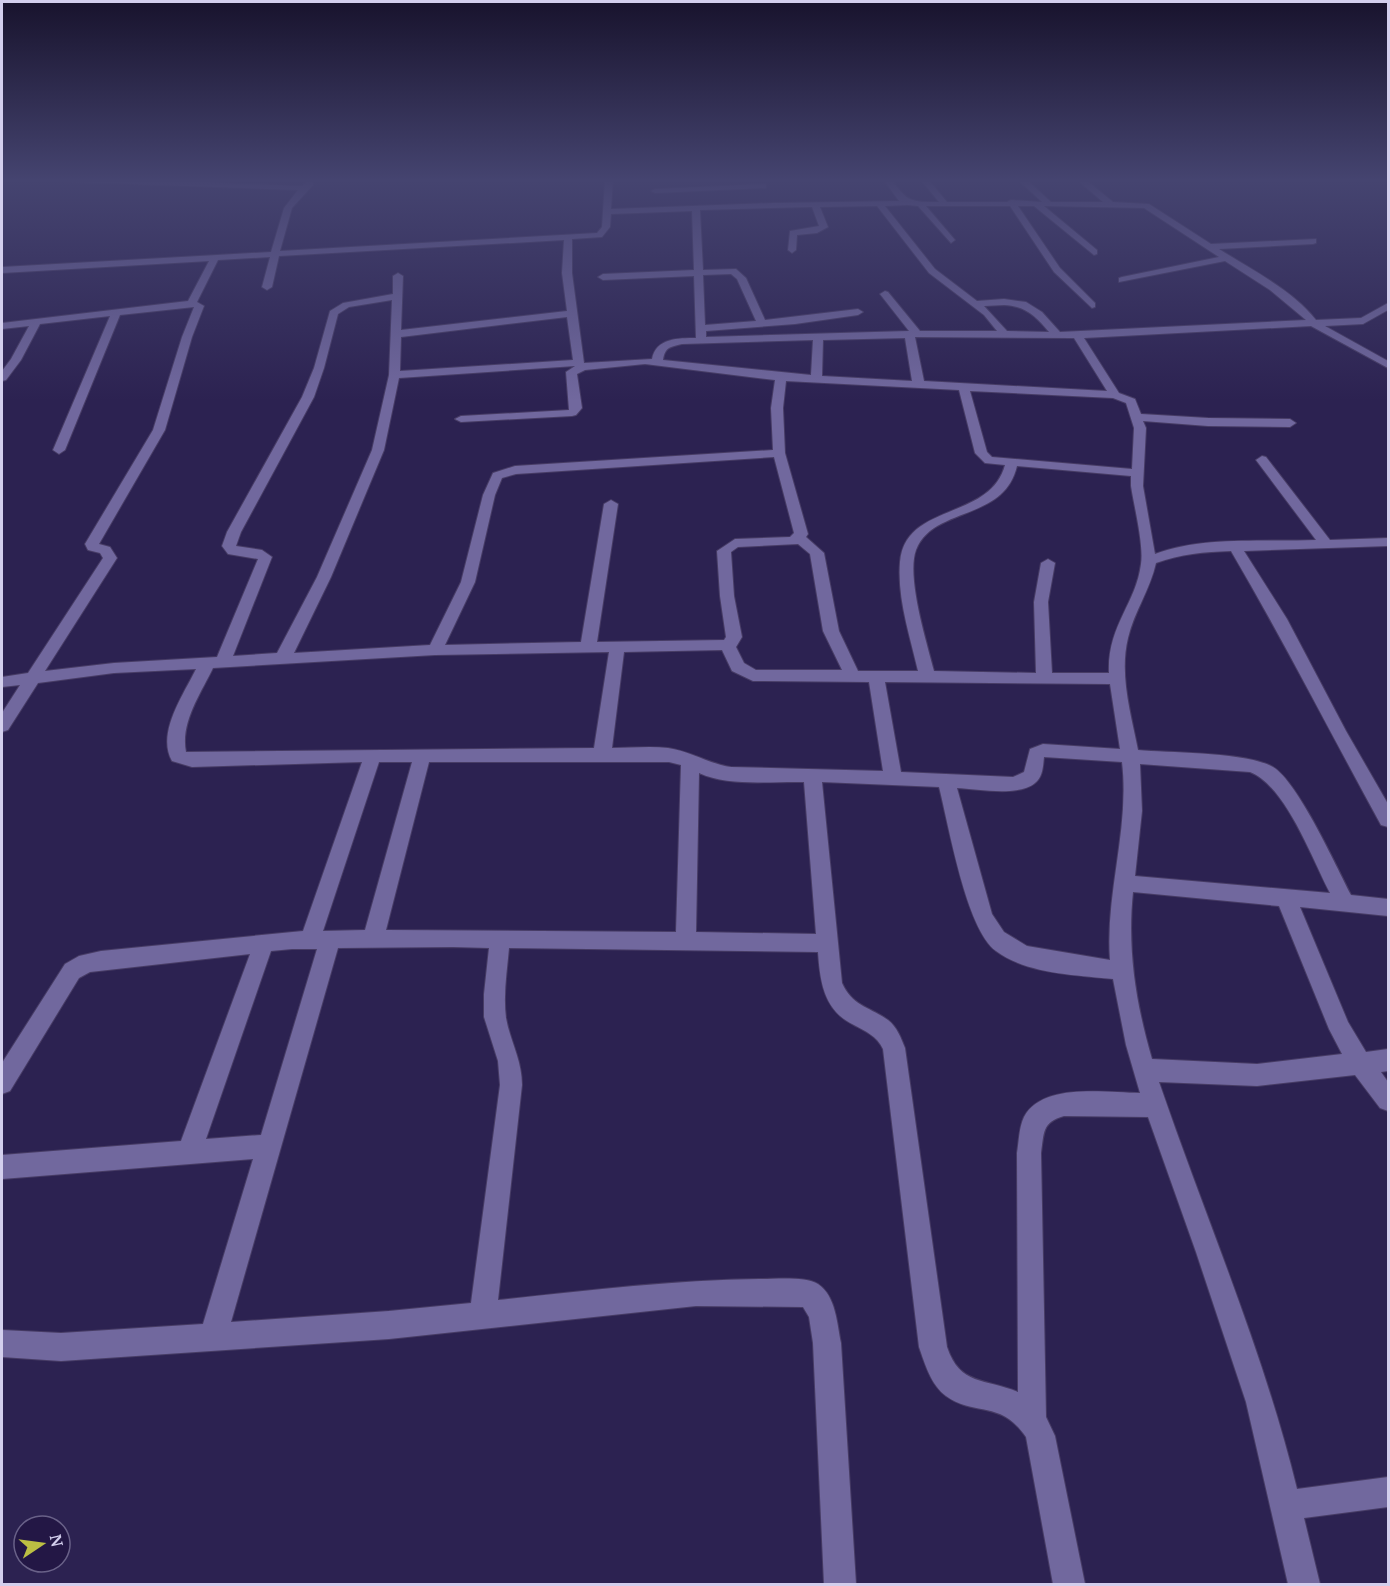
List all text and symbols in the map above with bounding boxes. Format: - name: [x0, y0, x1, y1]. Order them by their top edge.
- north arrow: [12, 1514, 72, 1574]
- text: N: [45, 1532, 69, 1549]

